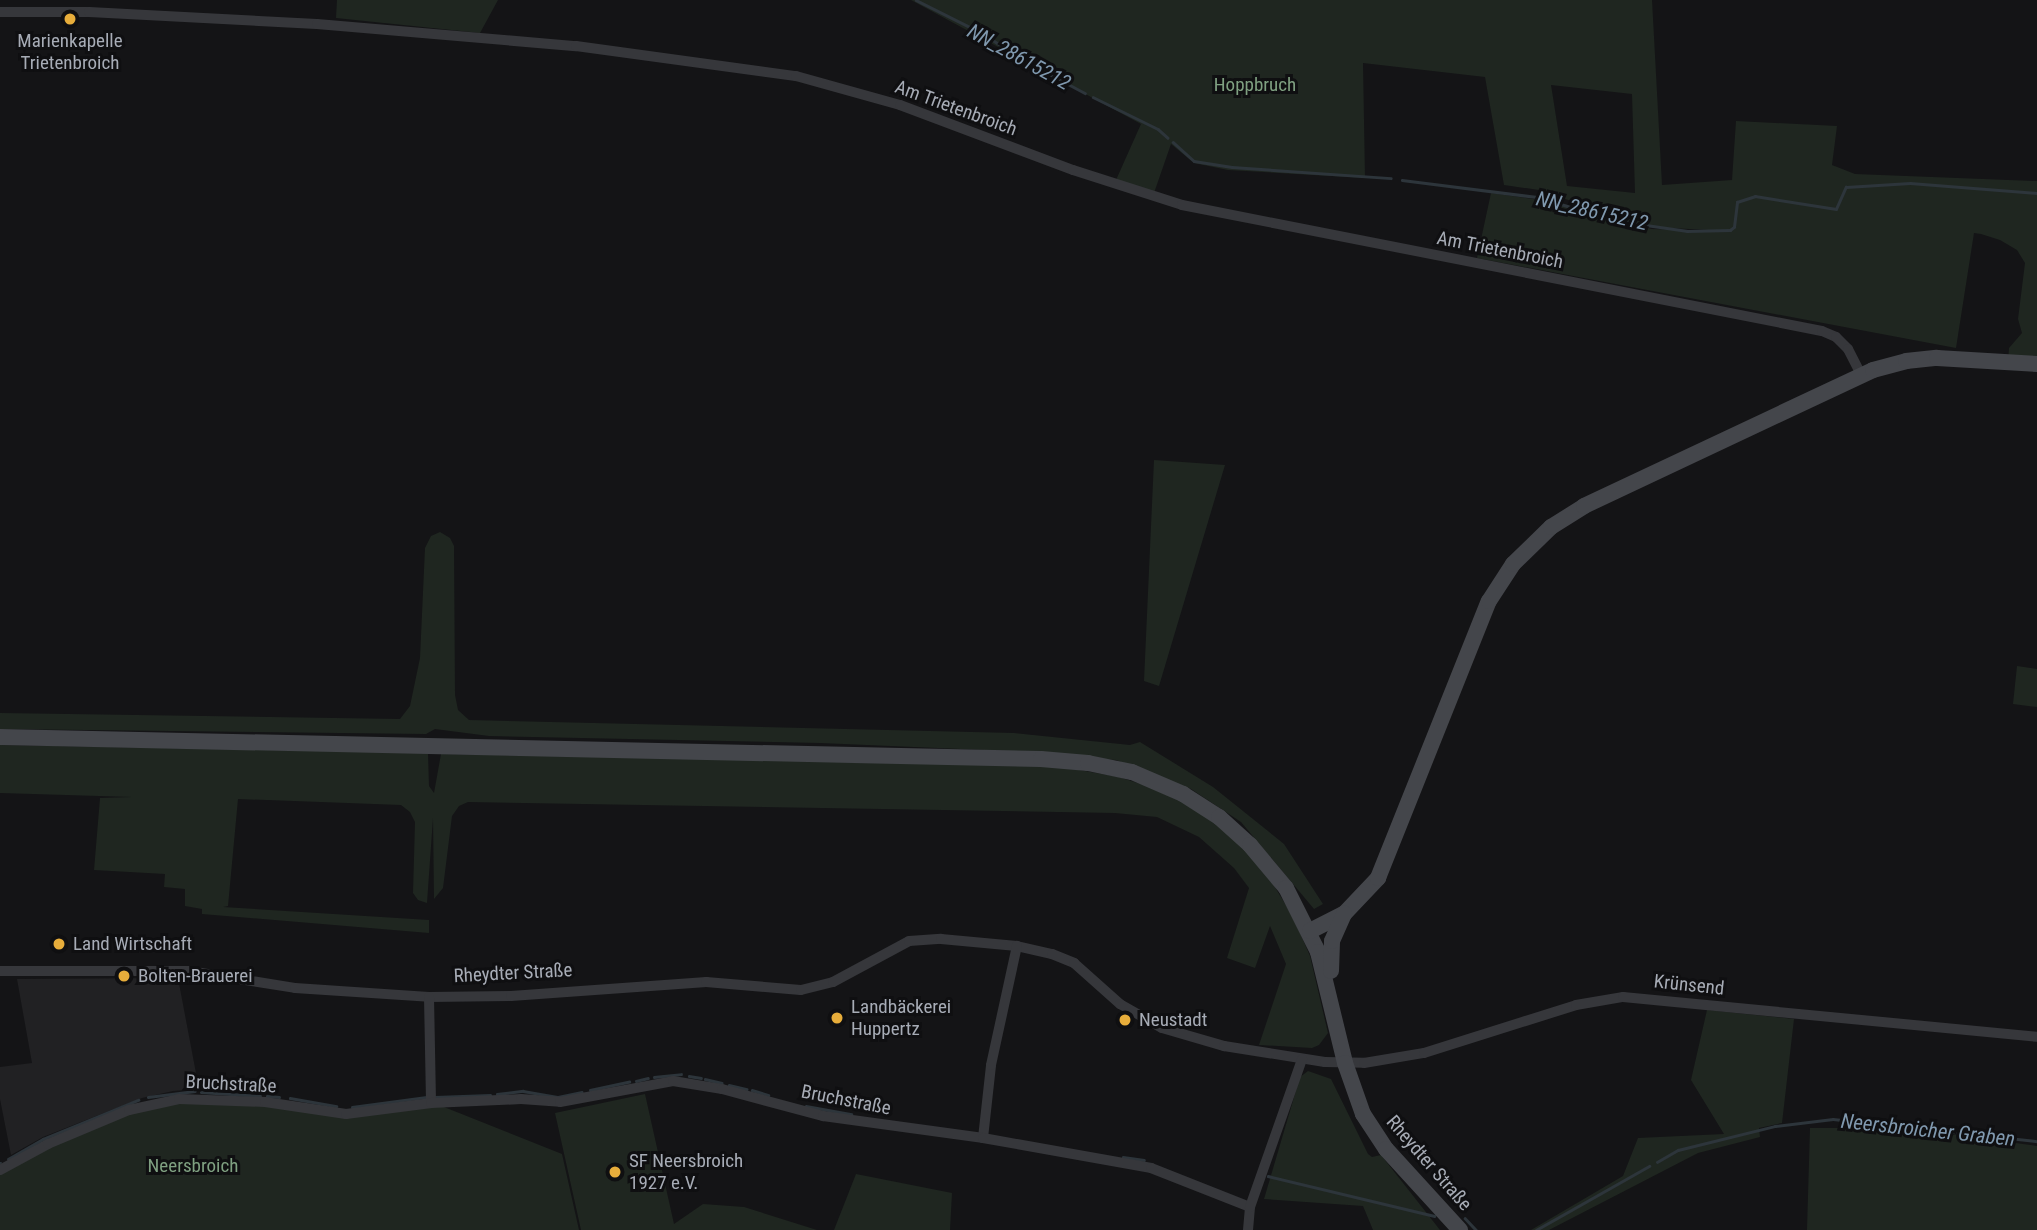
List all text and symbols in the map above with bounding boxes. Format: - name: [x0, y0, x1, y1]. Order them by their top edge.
- marker: Marienkapelle Trietenbroich: [62, 11, 78, 27]
- water label: NN_28615212: [963, 18, 1075, 96]
- place label: Marienkapelle Trietenbroich: [17, 30, 123, 74]
- park label: Hoppbruch: [1214, 74, 1296, 96]
- street label: Am Trietenbroich: [892, 75, 1020, 141]
- water label: NN_28615212: [1534, 186, 1650, 236]
- street label: Am Trietenbroich: [1435, 227, 1565, 273]
- place label: Land Wirtschaft: [73, 933, 192, 955]
- marker: Land Wirtschaft: [51, 936, 67, 952]
- street label: Rheydter Straße: [453, 959, 573, 987]
- place label: Bolten-Brauerei: [138, 965, 253, 987]
- marker: Bolten-Brauerei: [116, 968, 132, 984]
- street label: Krünsend: [1653, 970, 1725, 1000]
- place label: Landbäckerei Huppertz: [851, 996, 951, 1040]
- place label: Neustadt: [1139, 1009, 1207, 1031]
- marker: Landbäckerei Huppertz: [829, 1010, 845, 1026]
- marker: Neustadt: [1117, 1012, 1133, 1028]
- street label: Bruchstraße: [185, 1070, 277, 1098]
- street label: Bruchstraße: [799, 1080, 893, 1120]
- water label: Neersbroicher Graben: [1840, 1108, 2016, 1152]
- street label: Rheydter Straße: [1381, 1111, 1477, 1215]
- place label: SF Neersbroich 1927 e.V.: [629, 1150, 743, 1194]
- park label: Neersbroich: [148, 1155, 238, 1177]
- marker: SF Neersbroich 1927 e.V.: [607, 1164, 623, 1180]

